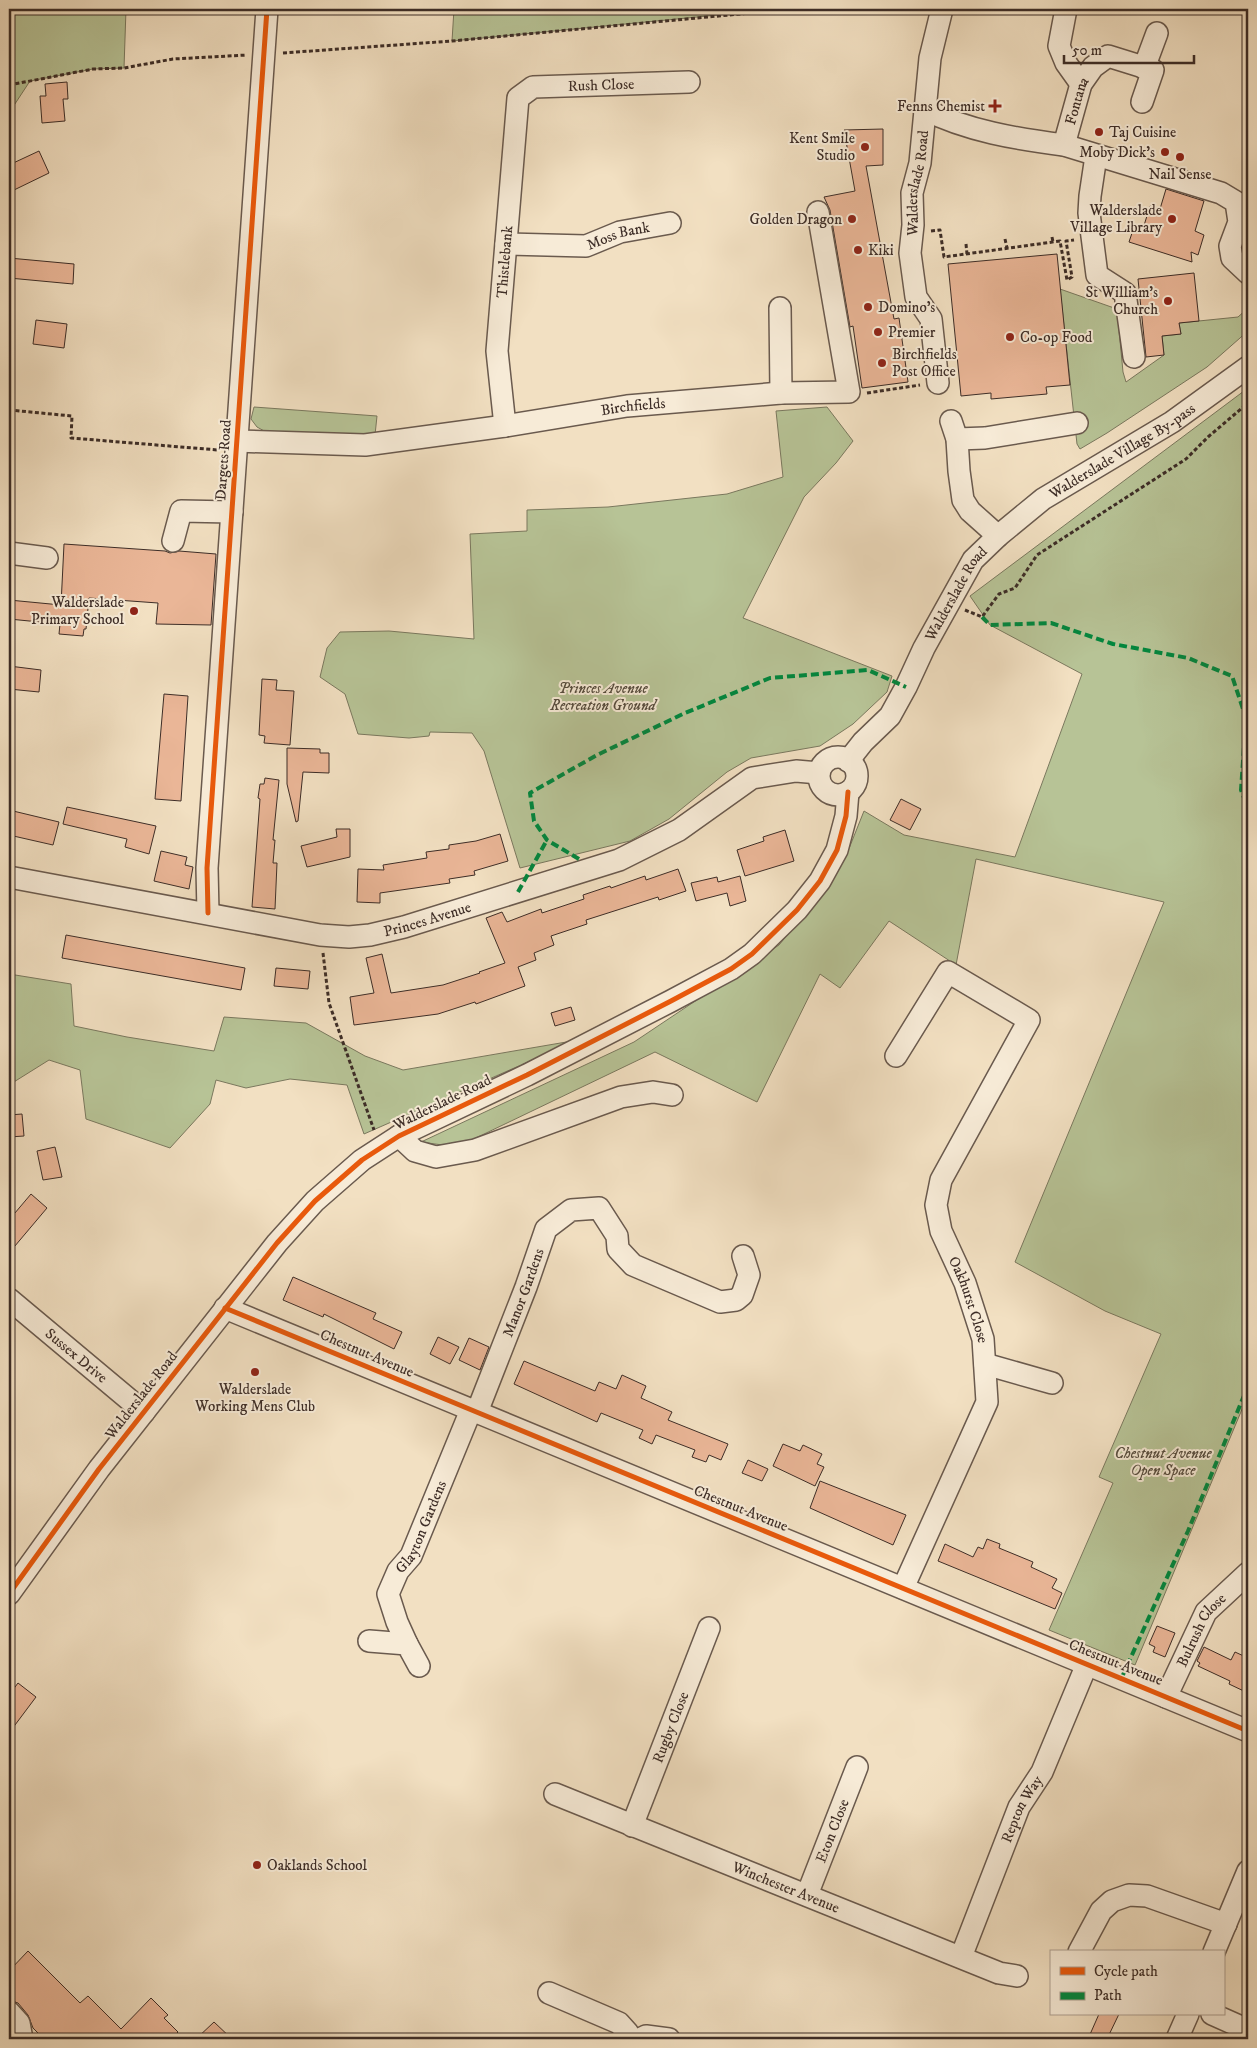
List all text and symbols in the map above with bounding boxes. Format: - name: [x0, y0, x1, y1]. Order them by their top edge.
- scale bar: [1064, 32, 1194, 64]
- text: 50 m: [1072, 41, 1102, 60]
- street label: Fontana: [1061, 72, 1094, 127]
- street label: Rush Close: [568, 75, 635, 96]
- place label: Fenns Chemist: [897, 97, 985, 116]
- marker: Fenns Chemist: [989, 100, 1001, 112]
- place label: Taj Cuisine: [1109, 123, 1176, 142]
- marker: Taj Cuisine: [1093, 126, 1105, 138]
- place label: Kent Smile Studio: [789, 129, 855, 165]
- street label: Walderslade Road: [903, 129, 933, 238]
- marker: Kent Smile Studio: [859, 141, 871, 153]
- place label: Moby Dick's: [1079, 143, 1155, 162]
- marker: Moby Dick's: [1159, 146, 1171, 158]
- marker: Nail Sense: [1174, 151, 1186, 163]
- place label: Nail Sense: [1148, 165, 1212, 184]
- place label: Walderslade Village Library: [1069, 201, 1163, 237]
- place label: Golden Dragon: [749, 210, 842, 229]
- marker: Golden Dragon: [846, 213, 858, 225]
- marker: Walderslade Village Library: [1166, 213, 1178, 225]
- street label: Moss Bank: [584, 218, 652, 255]
- street label: Thistlebank: [492, 224, 517, 299]
- place label: Kiki: [868, 241, 894, 260]
- marker: Kiki: [852, 244, 864, 256]
- place label: St William's Church: [1085, 283, 1158, 319]
- marker: St William's Church: [1162, 295, 1174, 307]
- place label: Domino's: [878, 298, 935, 317]
- marker: Domino's: [862, 301, 874, 313]
- place label: Premier: [888, 323, 936, 342]
- marker: Premier: [872, 326, 884, 338]
- place label: Co-op Food: [1020, 328, 1093, 347]
- marker: Co-op Food: [1004, 331, 1016, 343]
- place label: Birchfields Post Office: [892, 345, 957, 381]
- marker: Birchfields Post Office: [876, 357, 888, 369]
- street label: Birchfields: [599, 394, 666, 420]
- street label: Walderslade Village By-pass: [1045, 399, 1199, 504]
- street label: Dargets Road: [211, 419, 236, 501]
- street label: Walderslade Road: [920, 542, 992, 645]
- place label: Walderslade Primary School: [31, 593, 124, 629]
- marker: Walderslade Primary School: [128, 605, 140, 617]
- park label: Princes Avenue Recreation Ground: [549, 679, 659, 715]
- street label: Princes Avenue: [382, 898, 473, 941]
- street label: Walderslade Road: [389, 1070, 495, 1135]
- street label: Manor Gardens: [498, 1246, 549, 1340]
- street label: Oakhurst Close: [944, 1253, 992, 1344]
- street label: Sussex Drive: [41, 1324, 111, 1387]
- street label: Chestnut Avenue: [317, 1325, 417, 1382]
- street label: Walderslade Road: [100, 1347, 182, 1444]
- marker: Walderslade Working Mens Club: [249, 1366, 261, 1378]
- place label: Walderslade Working Mens Club: [194, 1380, 315, 1416]
- park label: Chestnut Avenue Open Space: [1114, 1444, 1212, 1480]
- street label: Glayton Gardens: [391, 1478, 451, 1578]
- street label: Chestnut Avenue: [691, 1481, 791, 1536]
- street label: Bulrush Close: [1173, 1589, 1230, 1670]
- street label: Chestnut Avenue: [1066, 1635, 1166, 1690]
- street label: Rugby Close: [648, 1689, 693, 1766]
- street label: Repton Way: [997, 1771, 1047, 1845]
- street label: Eton Close: [812, 1796, 854, 1865]
- place label: Oaklands School: [267, 1856, 367, 1875]
- street label: Winchester Avenue: [728, 1857, 842, 1918]
- marker: Oaklands School: [251, 1859, 263, 1871]
- legend: [1050, 1950, 1224, 2016]
- text: Cycle path: [1094, 1962, 1158, 1981]
- text: Path: [1094, 1986, 1122, 2005]

